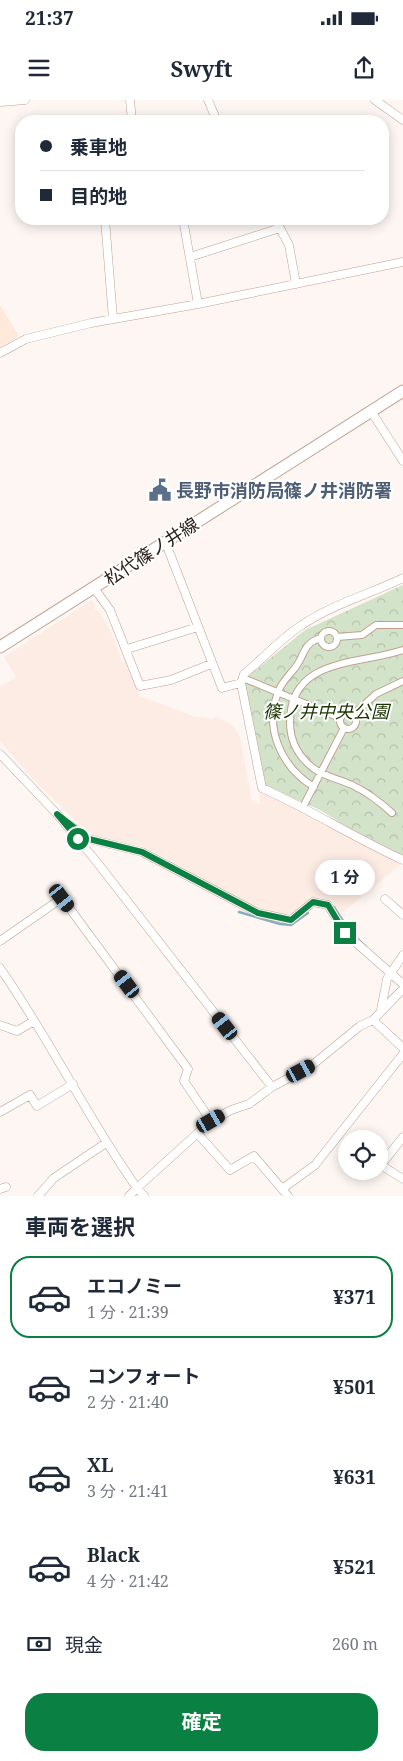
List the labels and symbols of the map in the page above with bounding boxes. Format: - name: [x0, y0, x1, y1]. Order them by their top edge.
- public building icon: 長野市消防局篠ノ井消防署: [147, 477, 173, 503]
- place label: 長野市消防局篠ノ井消防署: [176, 478, 392, 502]
- street label: 松代篠ノ井線: [99, 512, 203, 590]
- park label: 篠ノ井中央公園: [263, 699, 392, 723]
- route start: [67, 828, 89, 850]
- callout: 1 分: [315, 860, 375, 896]
- car: [46, 882, 77, 914]
- route end: [334, 922, 356, 944]
- car: [111, 968, 142, 1000]
- car: [209, 1010, 240, 1042]
- car: [284, 1057, 317, 1085]
- car: [194, 1107, 227, 1135]

